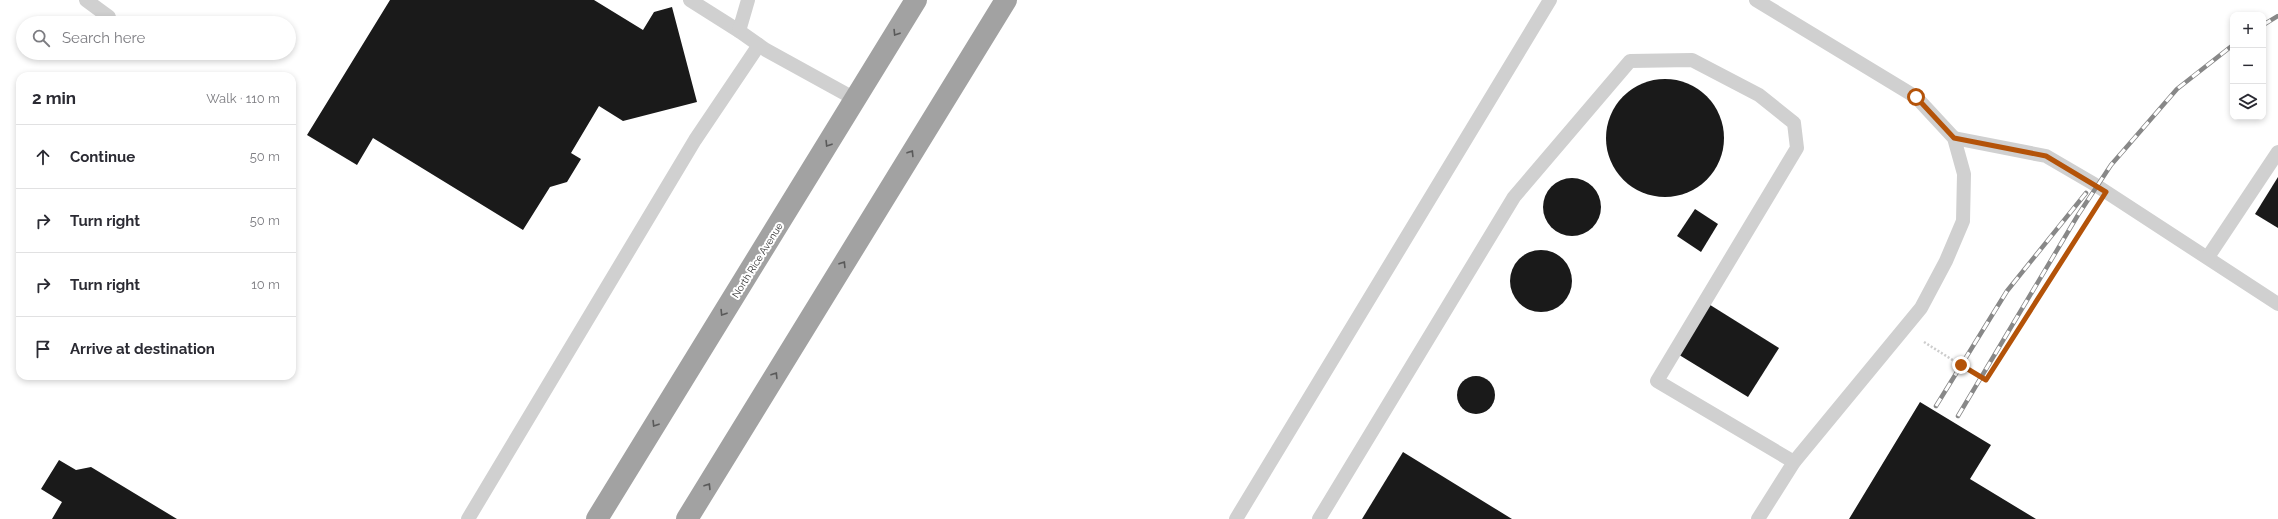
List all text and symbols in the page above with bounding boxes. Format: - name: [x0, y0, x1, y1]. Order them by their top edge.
- map controls: [2230, 12, 2266, 120]
- button: +: [2230, 12, 2266, 48]
- search box: [16, 16, 296, 60]
- icon: search: [30, 27, 52, 49]
- text: Search here: [62, 29, 145, 47]
- one-way arrow: [893, 29, 900, 36]
- button: −: [2230, 48, 2266, 84]
- button: layers: [2230, 84, 2266, 120]
- text: 2 min: [32, 88, 76, 108]
- route start: [1907, 88, 1925, 106]
- text: Walk · 110 m: [206, 91, 280, 106]
- one-way arrow: [825, 140, 832, 147]
- icon: ahead: [32, 146, 54, 168]
- text: Continue: [70, 148, 135, 166]
- text: 50 m: [250, 149, 280, 164]
- one-way arrow: [907, 150, 914, 157]
- icon: right: [32, 210, 54, 232]
- text: Turn right: [70, 212, 140, 230]
- text: 50 m: [250, 213, 280, 228]
- street label: North Rice Avenue: [730, 221, 785, 300]
- one-way arrow: [839, 261, 846, 268]
- icon: right: [32, 274, 54, 296]
- text: Turn right: [70, 276, 140, 294]
- text: 10 m: [251, 277, 280, 292]
- one-way arrow: [721, 309, 728, 316]
- icon: arrive: [32, 338, 54, 360]
- text: Arrive at destination: [70, 340, 215, 358]
- route end: [1952, 356, 1970, 374]
- one-way arrow: [771, 372, 778, 379]
- one-way arrow: [653, 420, 660, 427]
- one-way arrow: [703, 483, 710, 490]

